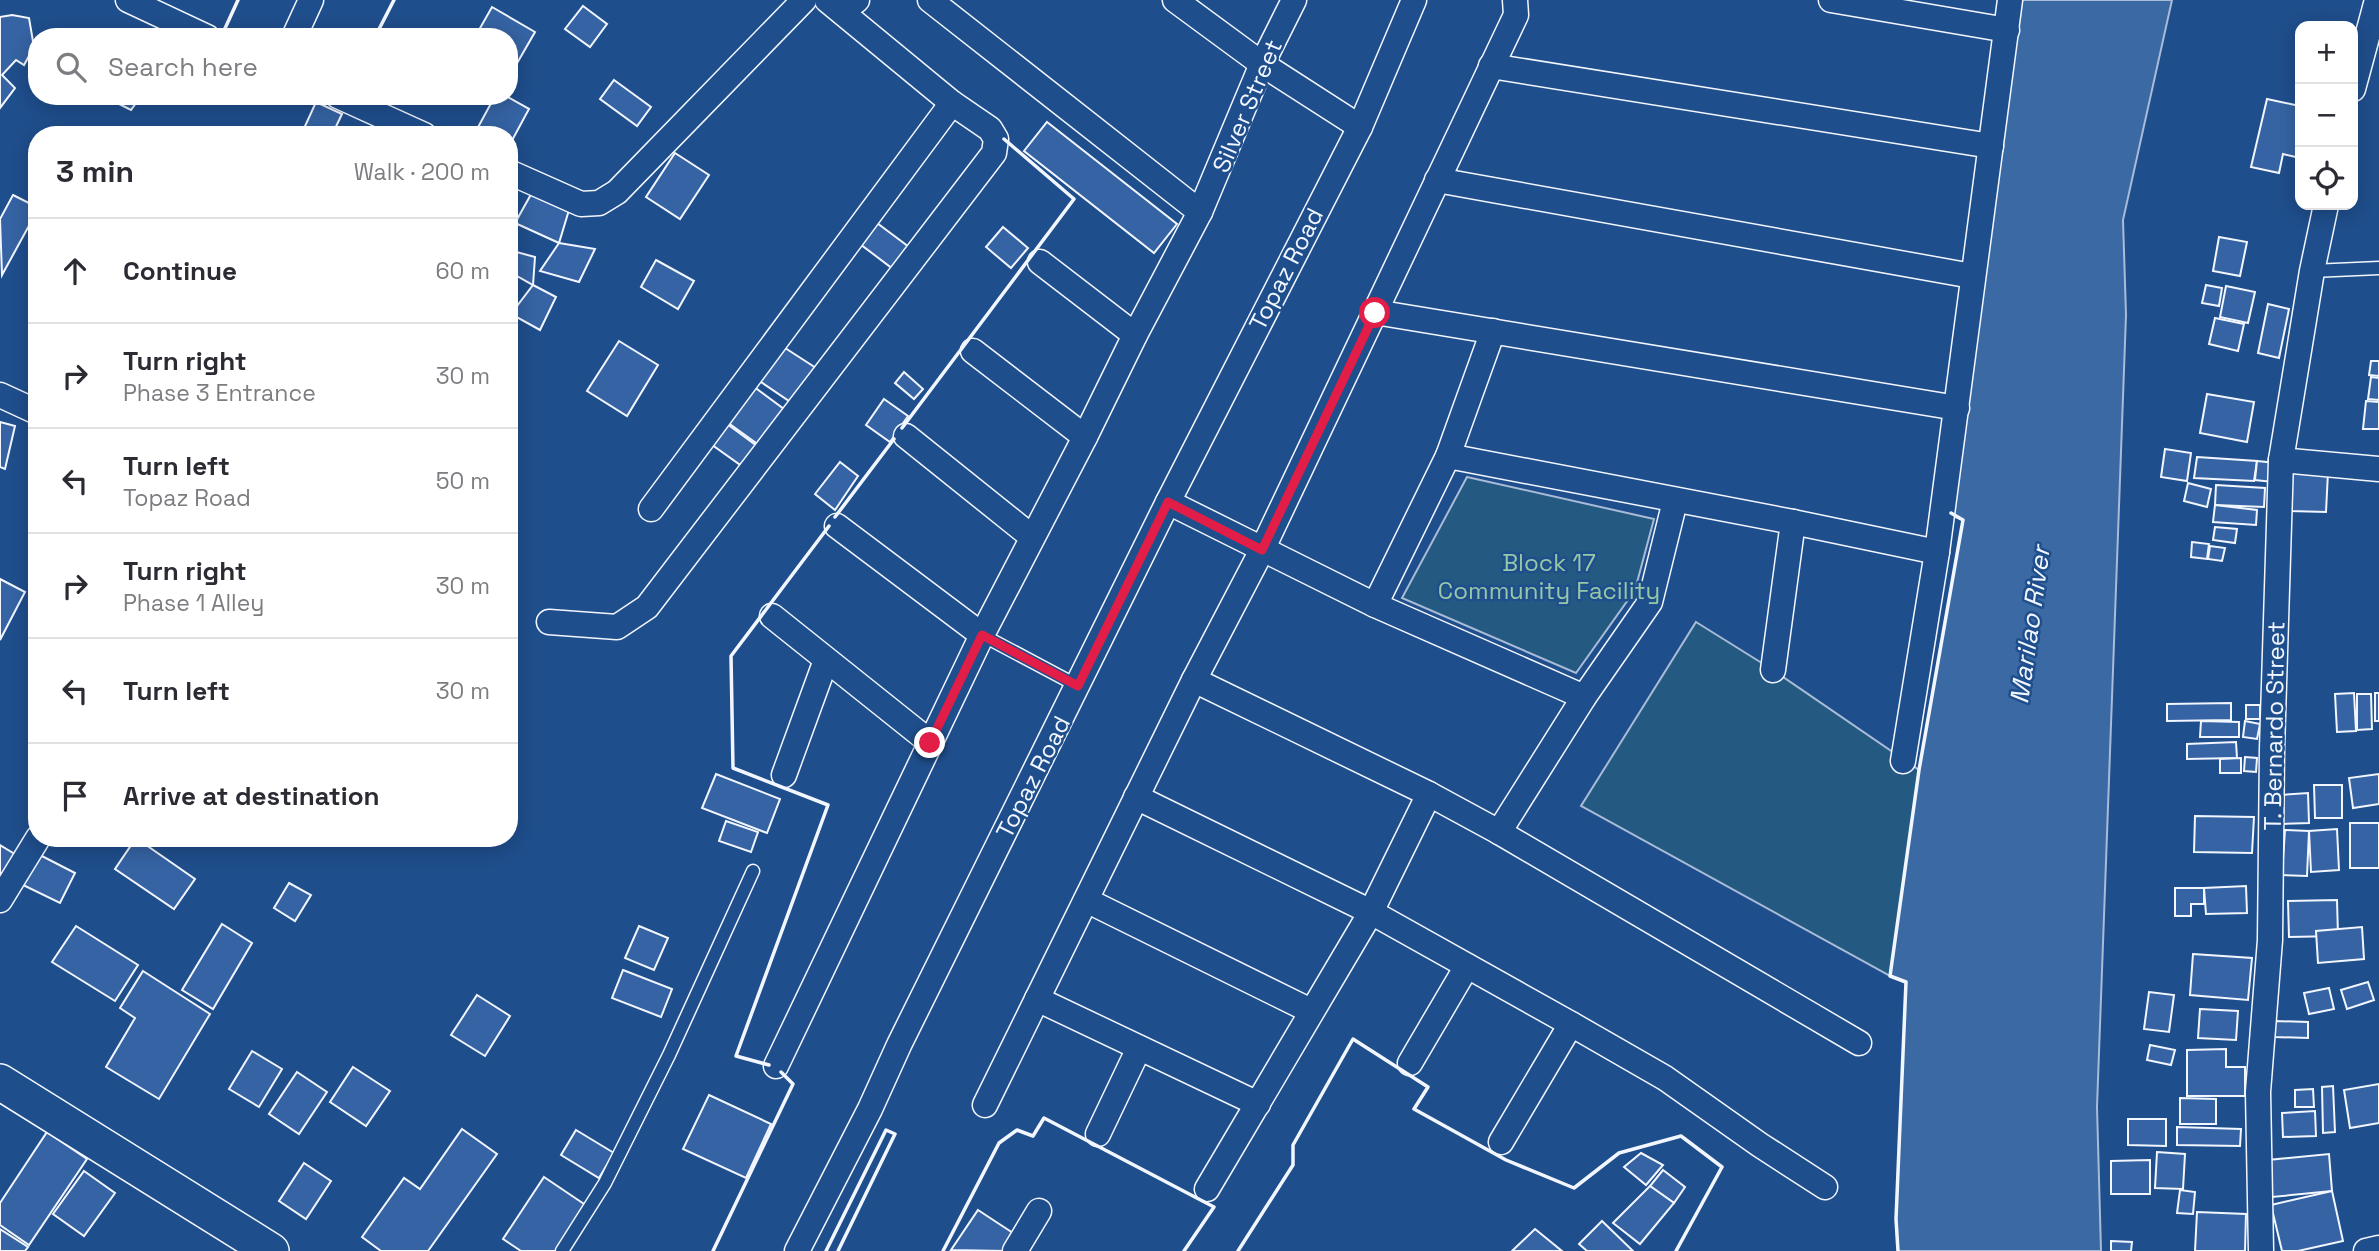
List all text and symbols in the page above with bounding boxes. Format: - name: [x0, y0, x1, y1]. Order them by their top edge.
- map controls: [2295, 21, 2358, 210]
- button: +: [2295, 21, 2358, 84]
- search box: [28, 28, 518, 105]
- street label: Silver Street: [1205, 35, 1289, 177]
- icon: search: [52, 48, 90, 86]
- text: Search here: [108, 50, 258, 84]
- button: −: [2295, 84, 2358, 147]
- button: locate: [2295, 147, 2358, 210]
- text: 3 min: [56, 152, 134, 191]
- text: Walk · 200 m: [354, 157, 490, 187]
- street label: Topaz Road: [1242, 203, 1330, 335]
- icon: ahead: [56, 252, 94, 290]
- text: Continue: [123, 254, 237, 288]
- text: 60 m: [435, 256, 490, 286]
- route start: [1359, 297, 1390, 328]
- text: Turn right: [123, 344, 247, 378]
- icon: right: [56, 357, 94, 395]
- text: 30 m: [436, 361, 490, 391]
- text: Phase 3 Entrance: [123, 378, 316, 408]
- text: Turn left: [123, 449, 230, 483]
- icon: left: [56, 462, 94, 500]
- text: 50 m: [436, 466, 490, 496]
- text: Topaz Road: [123, 483, 251, 513]
- water label: Marilao River: [2002, 541, 2058, 706]
- park label: Block 17 Community Facility: [1438, 547, 1660, 606]
- text: Turn right: [123, 554, 247, 588]
- icon: right: [56, 567, 94, 605]
- text: 30 m: [436, 571, 490, 601]
- text: Phase 1 Alley: [123, 588, 264, 618]
- street label: T. Bernardo Street: [2257, 621, 2291, 831]
- icon: left: [56, 672, 94, 710]
- text: Turn left: [123, 674, 230, 708]
- text: 30 m: [436, 676, 490, 706]
- street label: Topaz Road: [989, 711, 1077, 843]
- route end: [914, 727, 945, 758]
- icon: arrive: [56, 777, 94, 815]
- text: Arrive at destination: [123, 779, 380, 813]

